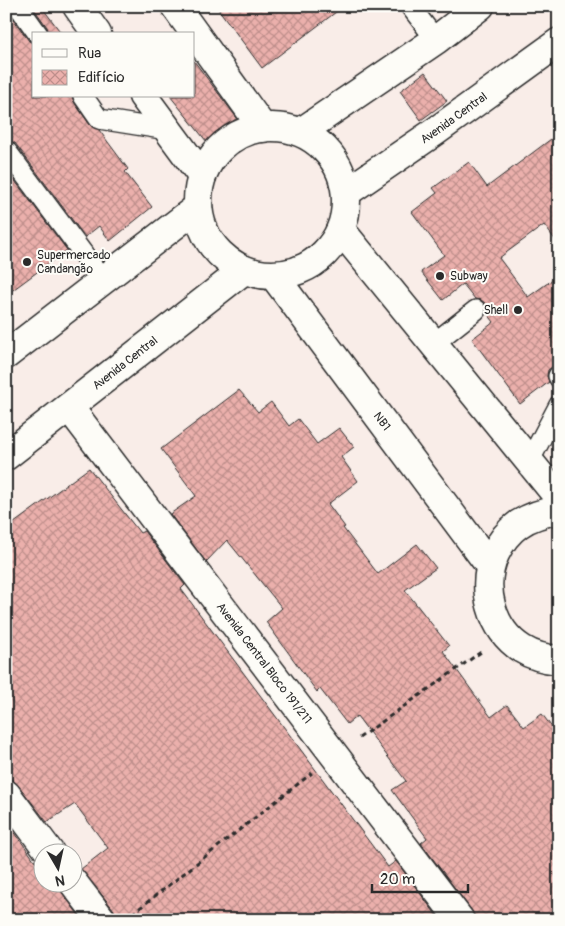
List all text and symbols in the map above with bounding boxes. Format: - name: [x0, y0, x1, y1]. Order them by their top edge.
- legend: [32, 32, 195, 98]
- text: Rua: [78, 44, 101, 63]
- text: Edifício: [78, 68, 124, 87]
- street label: Avenida Central: [418, 89, 491, 147]
- place label: Supermercado Candangão: [37, 248, 111, 277]
- marker: Supermercado Candangão: [21, 256, 33, 268]
- place label: Subway: [450, 269, 488, 284]
- marker: Subway: [434, 270, 446, 282]
- place label: Shell: [484, 303, 508, 318]
- marker: Shell: [512, 304, 524, 316]
- street label: Avenida Central: [90, 333, 161, 394]
- street label: NB1: [370, 409, 394, 434]
- street label: Avenida Central Bloco 191/211: [213, 600, 315, 727]
- north arrow: [32, 844, 82, 894]
- scale bar: [372, 861, 469, 893]
- text: 20 m: [380, 870, 415, 889]
- text: N: [54, 871, 66, 889]

